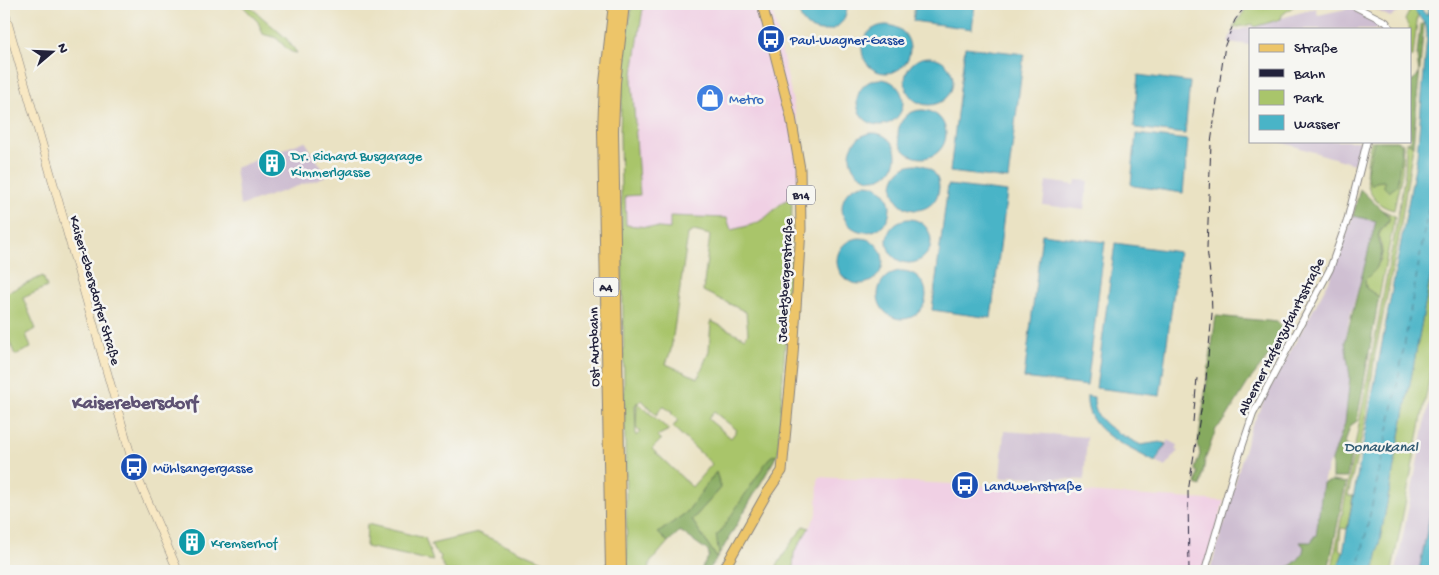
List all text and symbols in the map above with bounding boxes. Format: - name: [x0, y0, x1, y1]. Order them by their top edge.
- bus stop icon: Paul-Wagner-Gasse: [756, 24, 786, 54]
- north arrow: [28, 28, 78, 78]
- legend: [1249, 28, 1412, 142]
- place label: Paul-Wagner-Gasse: [789, 33, 905, 50]
- text: Straße: [1294, 40, 1338, 58]
- text: N: [52, 41, 71, 56]
- text: Bahn: [1293, 66, 1325, 84]
- shop icon: Metro: [695, 83, 725, 113]
- text: Park: [1293, 90, 1324, 108]
- place label: Metro: [729, 92, 764, 109]
- text: Wasser: [1294, 116, 1341, 134]
- building icon: Dr. Richard Busgarage Kimmerlgasse: [257, 148, 287, 178]
- place label: Dr. Richard Busgarage Kimmerlgasse: [290, 149, 423, 182]
- road number: B14: [787, 186, 815, 204]
- street label: Kaiser-Ebersdorfer Straße: [64, 214, 123, 368]
- street label: Jedletzbergerstraße: [775, 217, 798, 343]
- street label: Alberner Hafenzufahrtsstraße: [1235, 255, 1330, 419]
- road number: A4: [594, 278, 618, 296]
- street label: Ost Autobahn: [586, 307, 605, 387]
- district label: Kaiserebersdorf: [71, 393, 200, 416]
- water label: Donaukanal: [1344, 439, 1420, 457]
- bus stop icon: Mühlsangergasse: [119, 452, 149, 482]
- place label: Mühlsangergasse: [153, 461, 254, 478]
- bus stop icon: Landwehrstraße: [950, 470, 980, 500]
- place label: Landwehrstraße: [984, 479, 1082, 496]
- building icon: Kremserhof: [177, 527, 207, 557]
- place label: Kremserhof: [211, 536, 279, 553]

